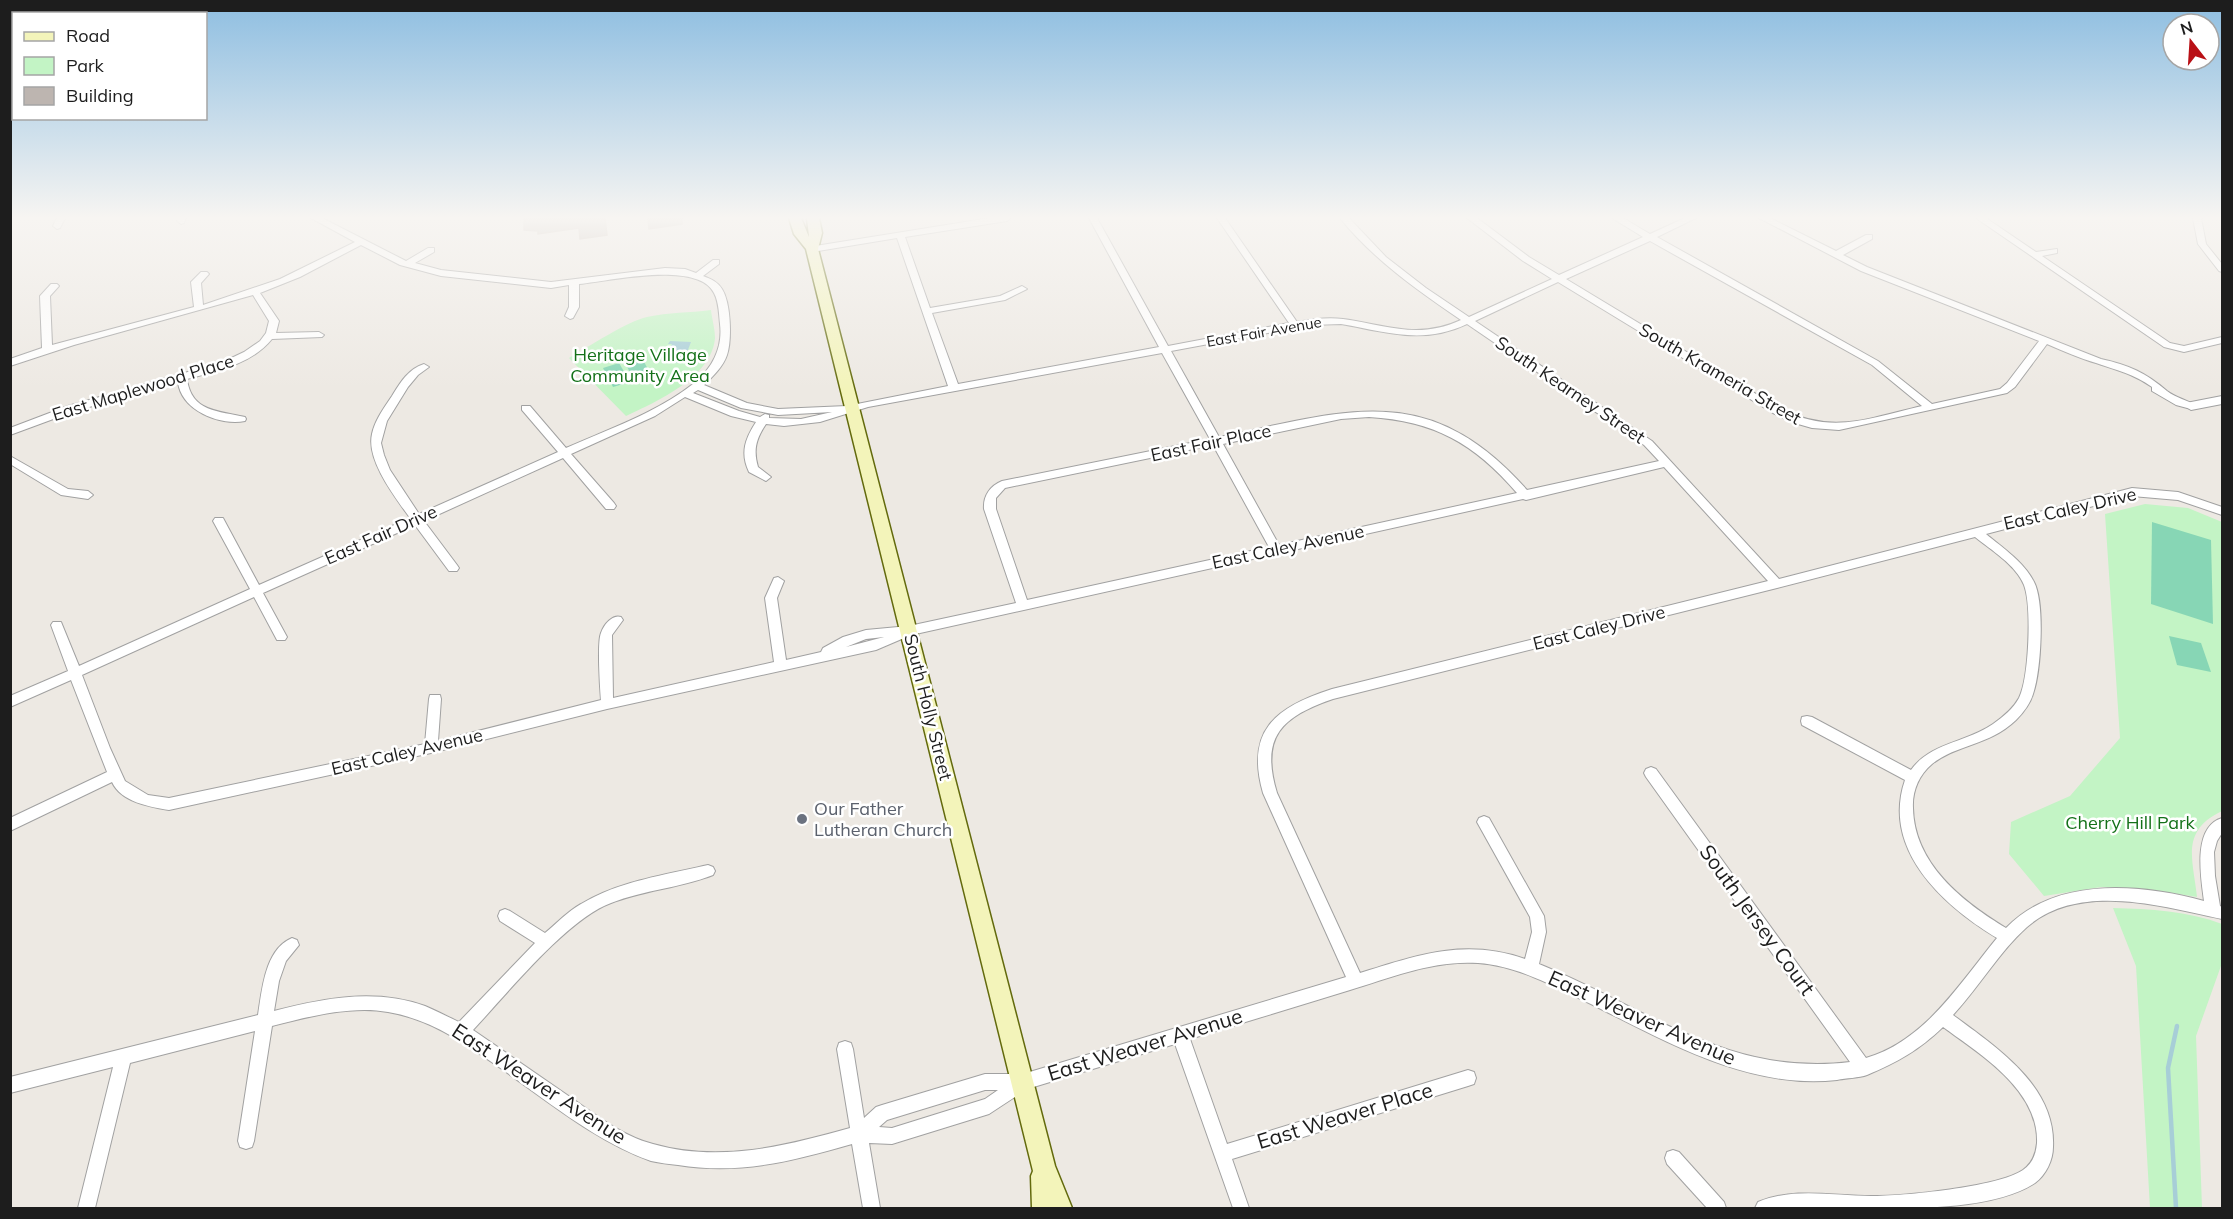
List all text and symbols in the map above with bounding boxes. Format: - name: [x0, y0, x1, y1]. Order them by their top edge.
- legend: [12, 12, 207, 120]
- north arrow: [2161, 12, 2221, 72]
- text: N: [2178, 16, 2195, 39]
- text: Road: [66, 24, 110, 47]
- text: Park: [66, 54, 105, 77]
- text: Building: [66, 84, 134, 107]
- street label: East Fair Avenue: [1205, 312, 1323, 351]
- street label: South Krameria Street: [1635, 318, 1806, 429]
- street label: South Kearney Street: [1491, 331, 1650, 448]
- park label: Heritage Village Community Area: [570, 343, 710, 387]
- street label: East Maplewood Place: [49, 349, 237, 426]
- street label: East Fair Place: [1149, 419, 1273, 466]
- street label: East Caley Drive: [2001, 482, 2139, 535]
- street label: East Fair Drive: [321, 500, 441, 570]
- street label: East Caley Avenue: [1210, 519, 1366, 574]
- street label: East Caley Drive: [1530, 600, 1667, 655]
- street label: South Holly Street: [899, 631, 958, 782]
- street label: East Caley Avenue: [329, 723, 485, 780]
- place label: Our Father Lutheran Church: [814, 797, 952, 841]
- park label: Cherry Hill Park: [2065, 811, 2196, 834]
- marker: Our Father Lutheran Church: [795, 812, 809, 826]
- street label: South Jersey Court: [1694, 839, 1821, 1000]
- street label: East Weaver Avenue: [1545, 964, 1740, 1070]
- street label: East Weaver Avenue: [1044, 1002, 1245, 1086]
- street label: East Weaver Avenue: [447, 1017, 632, 1149]
- street label: East Weaver Place: [1254, 1076, 1436, 1154]

